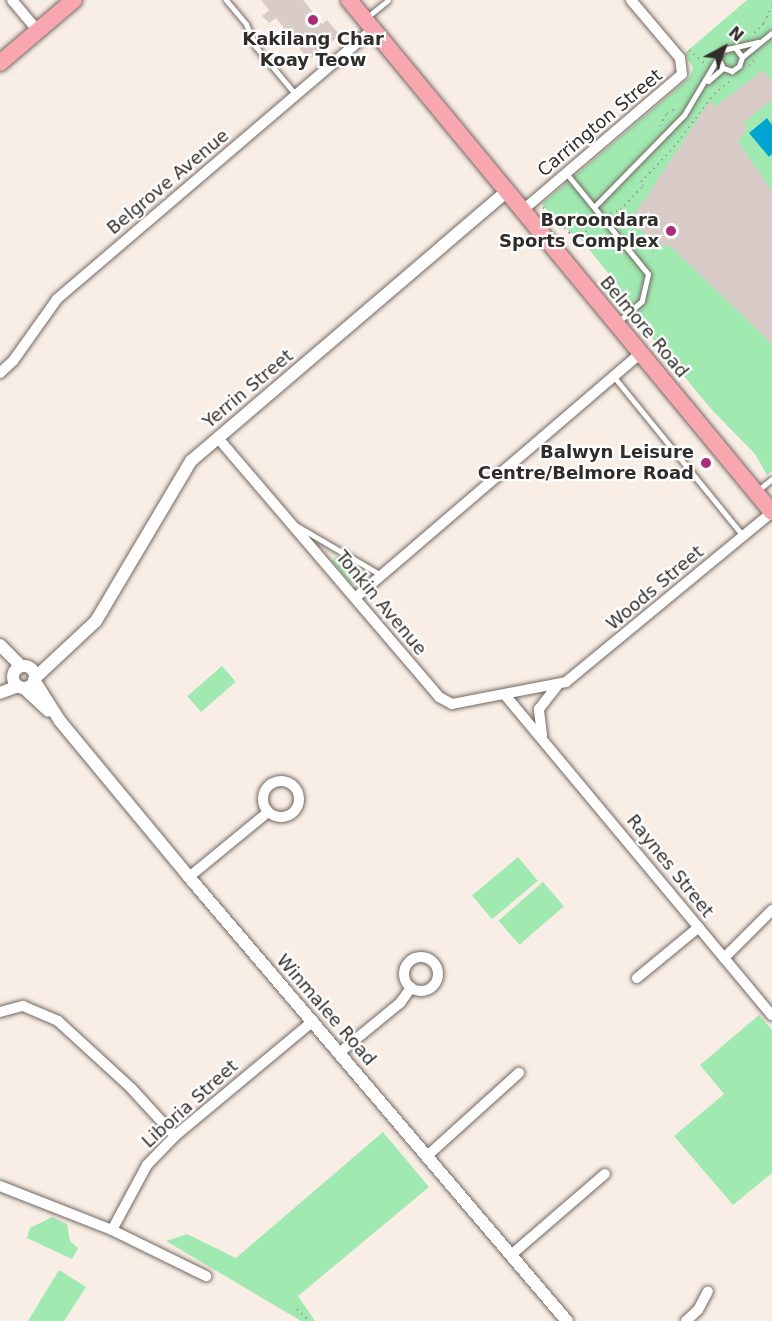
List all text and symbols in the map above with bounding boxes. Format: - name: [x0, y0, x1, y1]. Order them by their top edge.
- marker: Kakilang Char Koay Teow: [306, 13, 320, 27]
- north arrow: [694, 18, 754, 78]
- text: N: [725, 22, 747, 46]
- place label: Kakilang Char Koay Teow: [242, 29, 384, 72]
- street label: Carrington Street: [533, 65, 667, 181]
- street label: Belgrove Avenue: [103, 125, 233, 239]
- place label: Boroondara Sports Complex: [499, 210, 659, 252]
- marker: Boroondara Sports Complex: [664, 224, 678, 238]
- street label: Belmore Road: [595, 272, 693, 382]
- street label: Yerrin Street: [199, 345, 297, 433]
- place label: Balwyn Leisure Centre/Belmore Road: [478, 442, 694, 484]
- marker: Balwyn Leisure Centre/Belmore Road: [699, 456, 713, 470]
- street label: Woods Street: [602, 541, 708, 635]
- street label: Tonkin Avenue: [331, 546, 431, 660]
- street label: Raynes Street: [622, 810, 718, 922]
- street label: Winmalee Road: [272, 950, 380, 1070]
- street label: Liboria Street: [138, 1055, 242, 1153]

